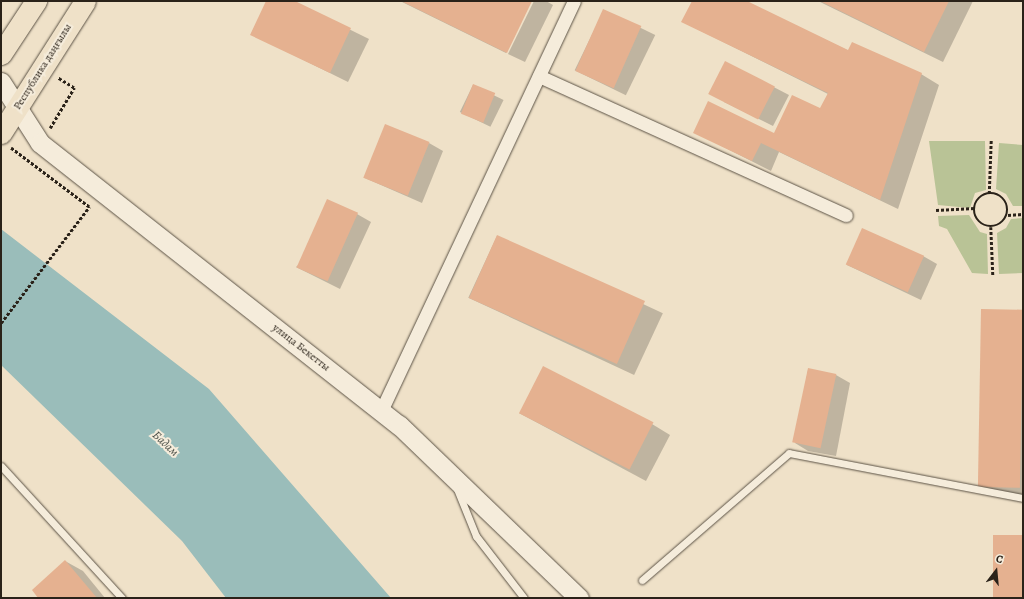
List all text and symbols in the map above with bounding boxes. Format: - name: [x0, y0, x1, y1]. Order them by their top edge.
- street label: Республика даңғылы: [11, 22, 75, 112]
- street label: улица Бекетты: [270, 321, 332, 375]
- water label: Бадам: [149, 428, 181, 460]
- north arrow: [976, 551, 1016, 591]
- text: С: [994, 551, 1005, 567]

